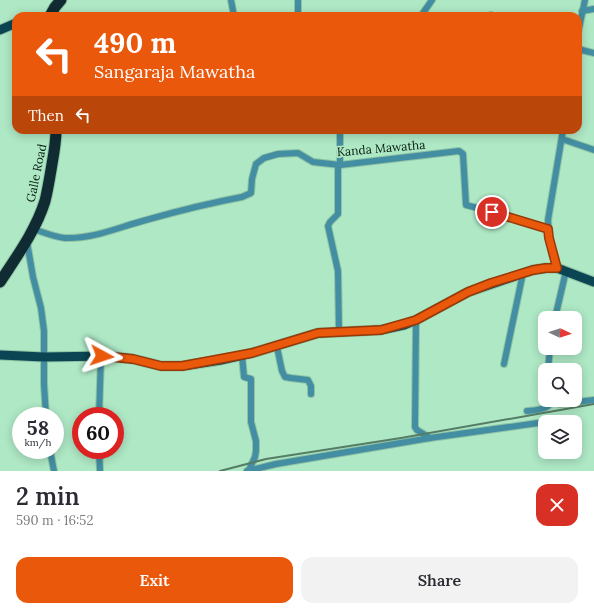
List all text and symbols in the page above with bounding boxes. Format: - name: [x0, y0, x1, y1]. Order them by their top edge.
- text: 490 m: [94, 25, 176, 61]
- icon: left: [28, 28, 80, 80]
- text: Sangaraja Mawatha: [94, 60, 255, 83]
- icon: left: [72, 104, 94, 126]
- text: Then: [28, 106, 64, 125]
- street label: Kanda Mawatha: [336, 137, 426, 159]
- street label: Galle Road: [22, 142, 50, 204]
- pin: [475, 195, 509, 229]
- icon: arrive: [481, 201, 503, 223]
- north arrow: [538, 311, 582, 355]
- map controls: [538, 311, 582, 459]
- position arrow: [81, 335, 123, 377]
- button: search: [538, 363, 582, 407]
- speed limit sign: 60: [72, 407, 124, 459]
- text: 58: [27, 415, 49, 440]
- button: layers: [538, 415, 582, 459]
- text: km/h: [24, 436, 52, 449]
- text: 2 min: [16, 481, 80, 512]
- button: close: [536, 484, 578, 526]
- text: 590 m · 16:52: [16, 512, 93, 529]
- button: Exit: [16, 557, 293, 603]
- button: Share: [301, 557, 578, 603]

